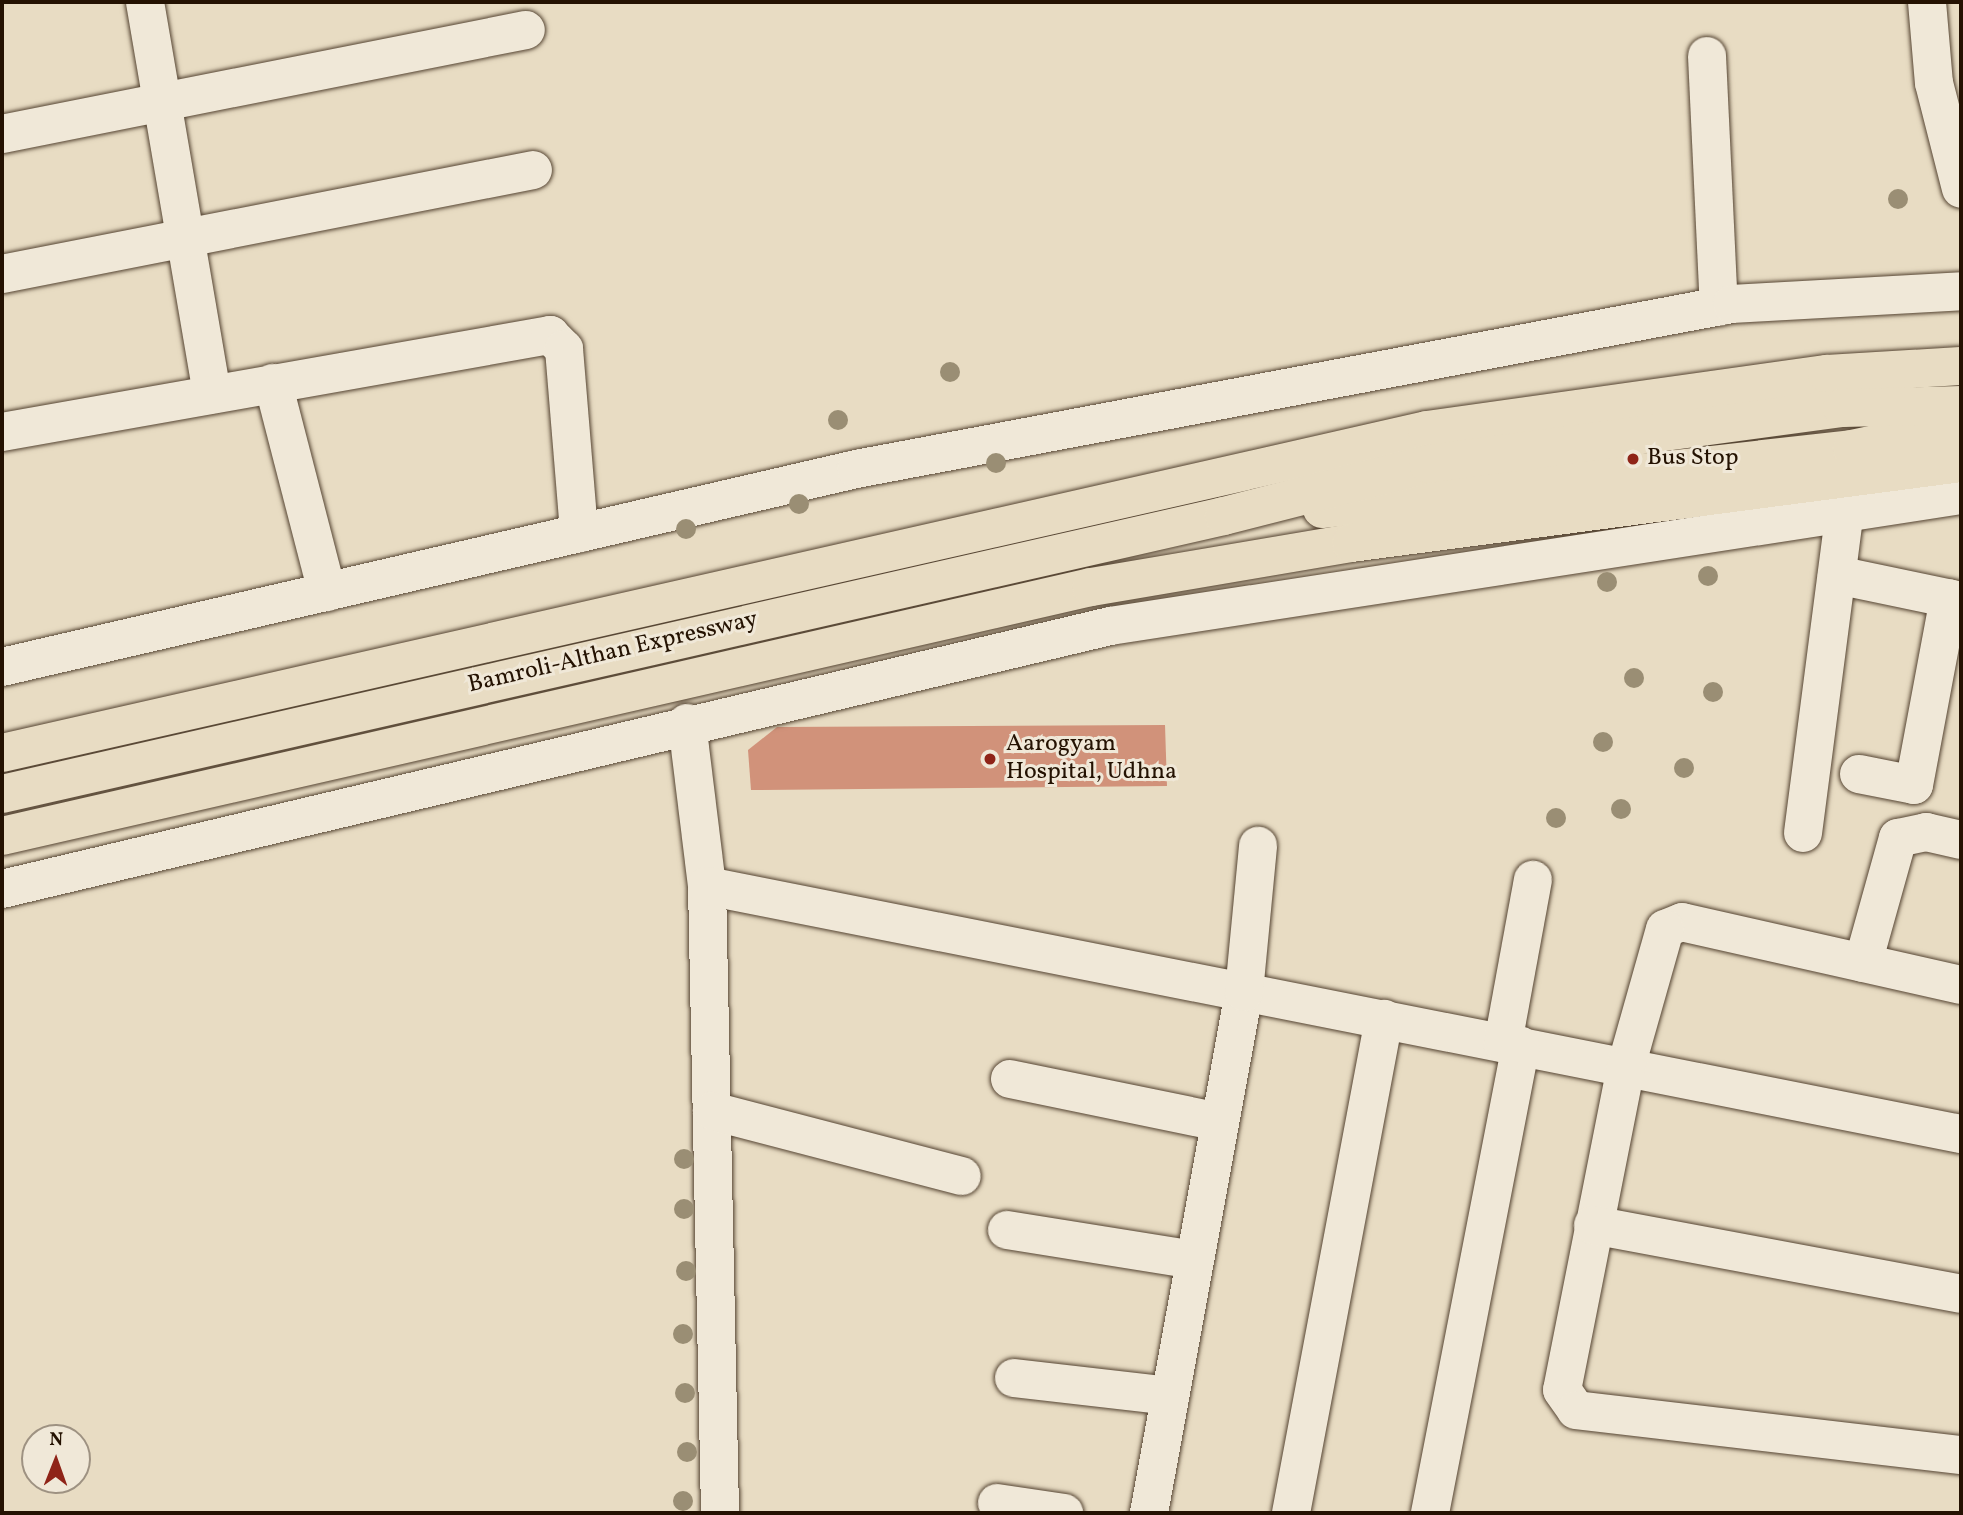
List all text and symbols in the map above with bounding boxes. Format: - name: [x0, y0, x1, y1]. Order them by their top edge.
- place label: Bus Stop: [1647, 445, 1739, 473]
- marker: Bus Stop: [1625, 451, 1641, 467]
- street label: Bamroli-Althan Expressway: [465, 606, 761, 700]
- place label: Aarogyam Hospital, Udhna: [1006, 731, 1177, 787]
- marker: Aarogyam Hospital, Udhna: [980, 749, 1000, 769]
- north arrow: [21, 1424, 91, 1494]
- text: N: [49, 1427, 63, 1453]

